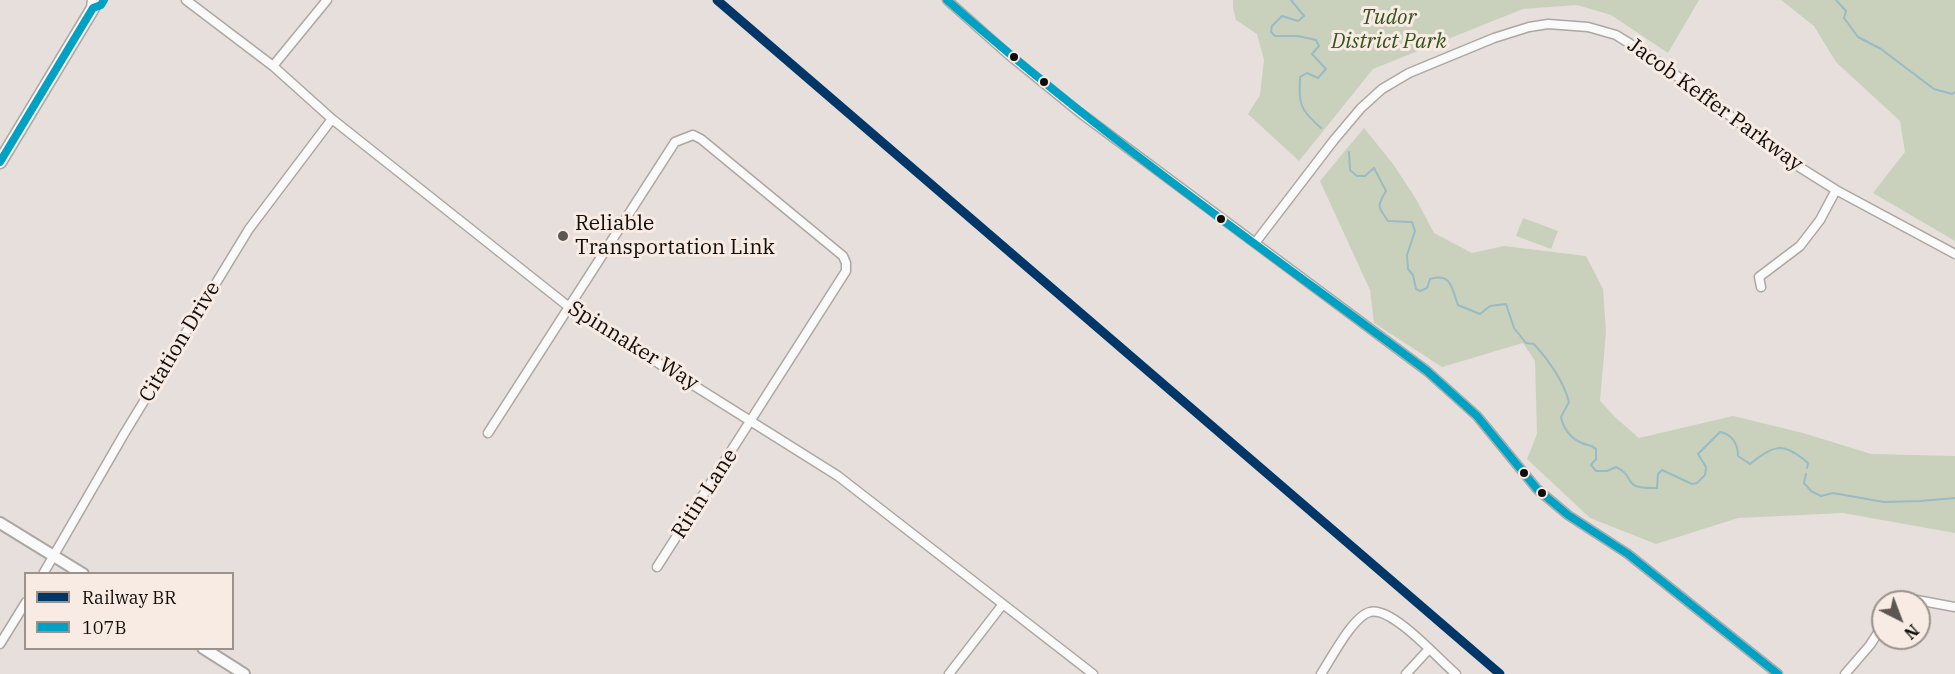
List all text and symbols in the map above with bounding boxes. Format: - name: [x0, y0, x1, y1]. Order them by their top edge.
- park label: Tudor District Park: [1331, 5, 1447, 55]
- street label: Jacob Keffer Parkway: [1622, 33, 1808, 177]
- unlabelled marker: [1008, 51, 1020, 63]
- unlabelled marker: [1038, 76, 1050, 88]
- place label: Reliable Transportation Link: [575, 211, 775, 261]
- unlabelled marker: [1215, 213, 1227, 225]
- marker: Reliable Transportation Link: [556, 229, 570, 243]
- street label: Citation Drive: [134, 277, 226, 407]
- street label: Spinnaker Way: [563, 296, 703, 396]
- street label: Ritin Lane: [667, 445, 743, 543]
- unlabelled marker: [1518, 467, 1530, 479]
- unlabelled marker: [1536, 487, 1548, 499]
- legend: [24, 572, 234, 650]
- text: Railway BR: [82, 586, 176, 609]
- north arrow: [1871, 590, 1931, 650]
- text: 107B: [82, 616, 126, 639]
- text: N: [1900, 620, 1923, 644]

